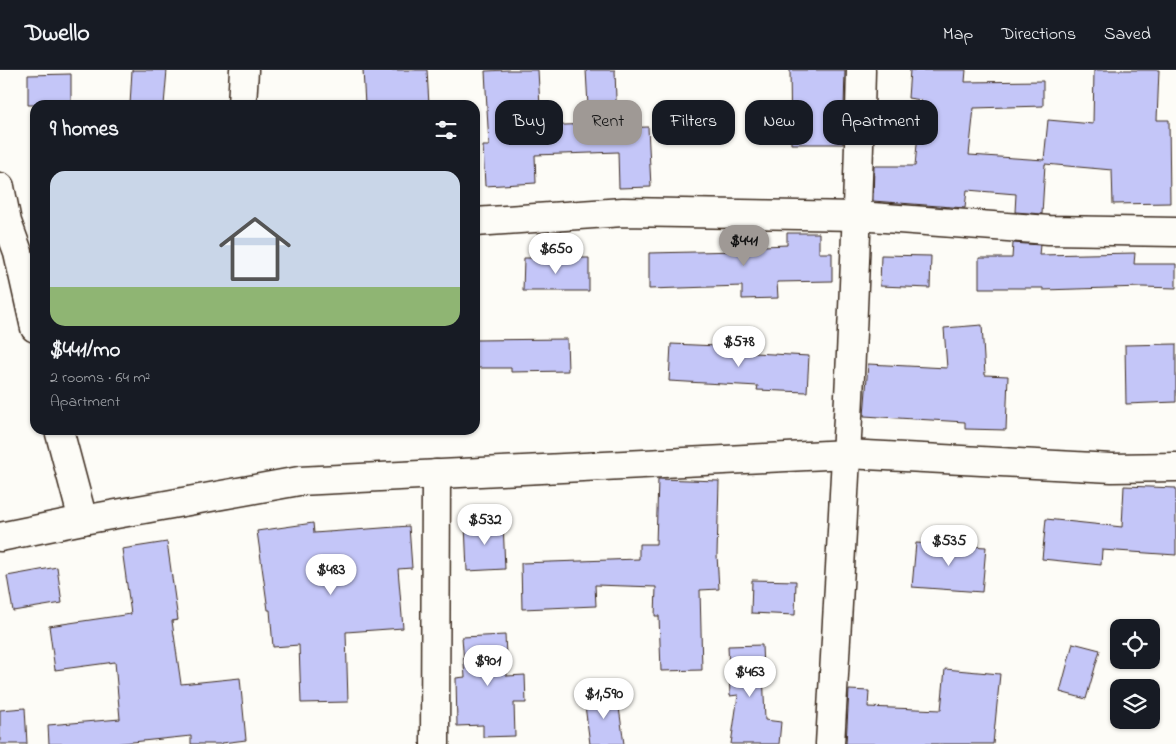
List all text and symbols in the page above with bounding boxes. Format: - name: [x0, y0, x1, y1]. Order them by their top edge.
- text: Dwello: [25, 17, 90, 52]
- text: Map: [943, 22, 973, 48]
- text: Directions: [1001, 22, 1076, 48]
- text: Saved: [1104, 22, 1151, 48]
- chip: Buy: [495, 100, 563, 145]
- chip: Rent: [573, 100, 642, 145]
- chip: Filters: [652, 100, 735, 145]
- chip: New: [745, 100, 813, 145]
- chip: Apartment: [823, 100, 938, 145]
- text: 9 homes: [50, 115, 119, 145]
- icon: filters: [432, 116, 460, 144]
- icon: home: [210, 204, 300, 294]
- pin: $441: [714, 224, 774, 267]
- text: $441: [730, 229, 758, 253]
- pin: $650: [526, 232, 586, 275]
- text: $650: [540, 237, 572, 261]
- pin: $578: [709, 326, 769, 368]
- text: $578: [723, 330, 755, 354]
- text: $441/mo: [50, 336, 120, 366]
- text: 2 rooms · 64 m²: [50, 366, 150, 390]
- text: Apartment: [50, 390, 120, 414]
- pin: $532: [455, 504, 515, 546]
- text: $532: [468, 508, 502, 532]
- pin: $535: [919, 524, 979, 567]
- text: $535: [932, 529, 966, 553]
- pin: $483: [301, 554, 361, 596]
- text: $483: [317, 558, 345, 582]
- map controls: [1110, 619, 1160, 729]
- button: locate: [1110, 619, 1160, 669]
- pin: $901: [458, 644, 518, 687]
- text: $901: [475, 649, 501, 673]
- pin: $463: [720, 656, 780, 698]
- text: $463: [735, 660, 765, 684]
- pin: $1,590: [563, 678, 645, 720]
- button: layers: [1110, 679, 1160, 729]
- text: $1,590: [585, 682, 623, 706]

